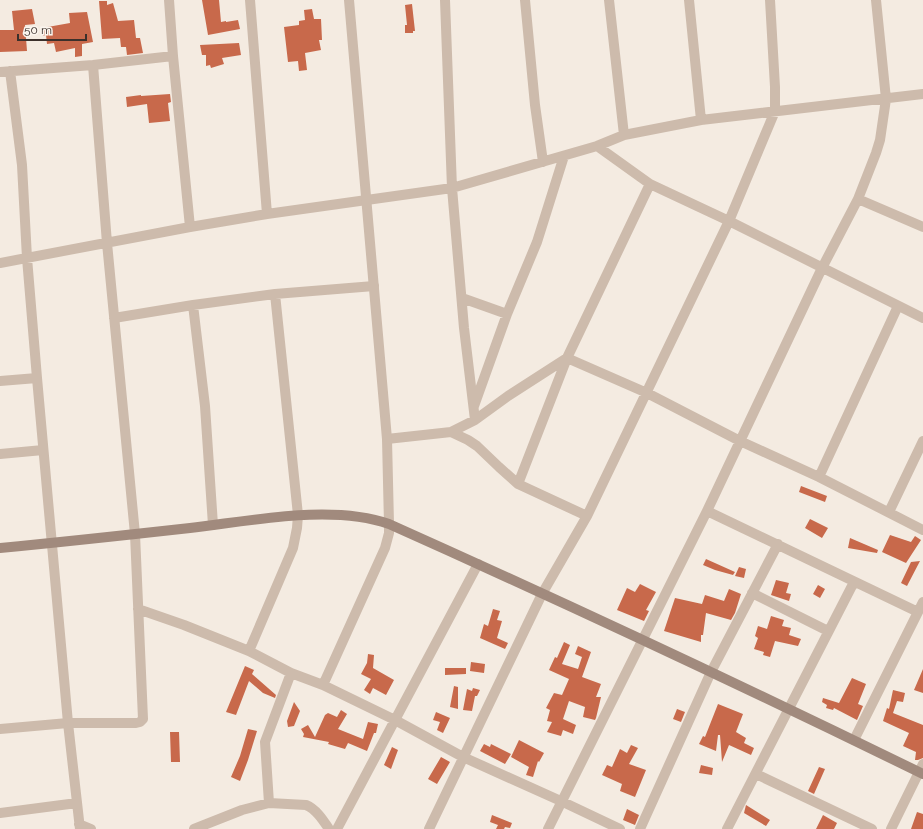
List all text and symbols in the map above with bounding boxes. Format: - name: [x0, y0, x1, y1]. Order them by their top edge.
- scale bar: [18, 16, 86, 42]
- text: 50 m: [24, 23, 52, 37]

